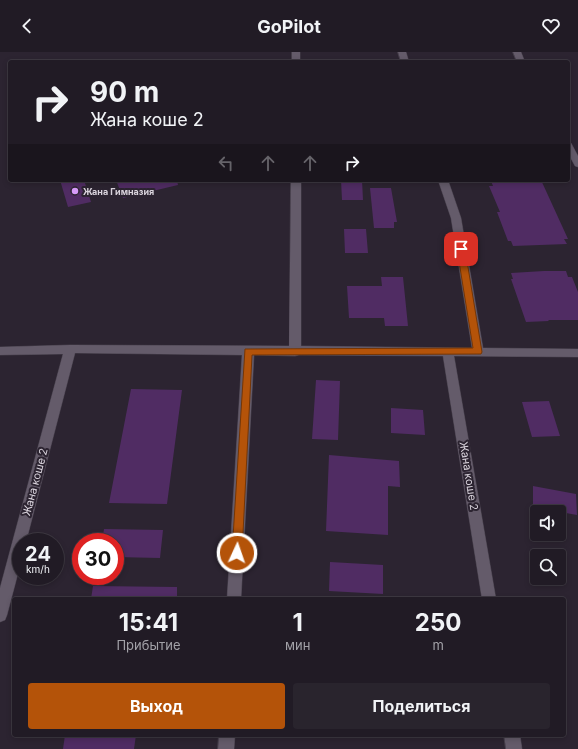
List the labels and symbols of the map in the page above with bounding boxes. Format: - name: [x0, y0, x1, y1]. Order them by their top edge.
- marker: Жана Гимназия: [70, 186, 80, 196]
- place label: Жана Гимназия: [83, 186, 154, 197]
- pin: [444, 232, 478, 266]
- street label: Жана коше 2: [457, 441, 481, 511]
- street label: Жана коше 2: [19, 447, 51, 517]
- position arrow: [216, 532, 258, 574]
- speed limit sign: 30: [72, 533, 124, 585]

